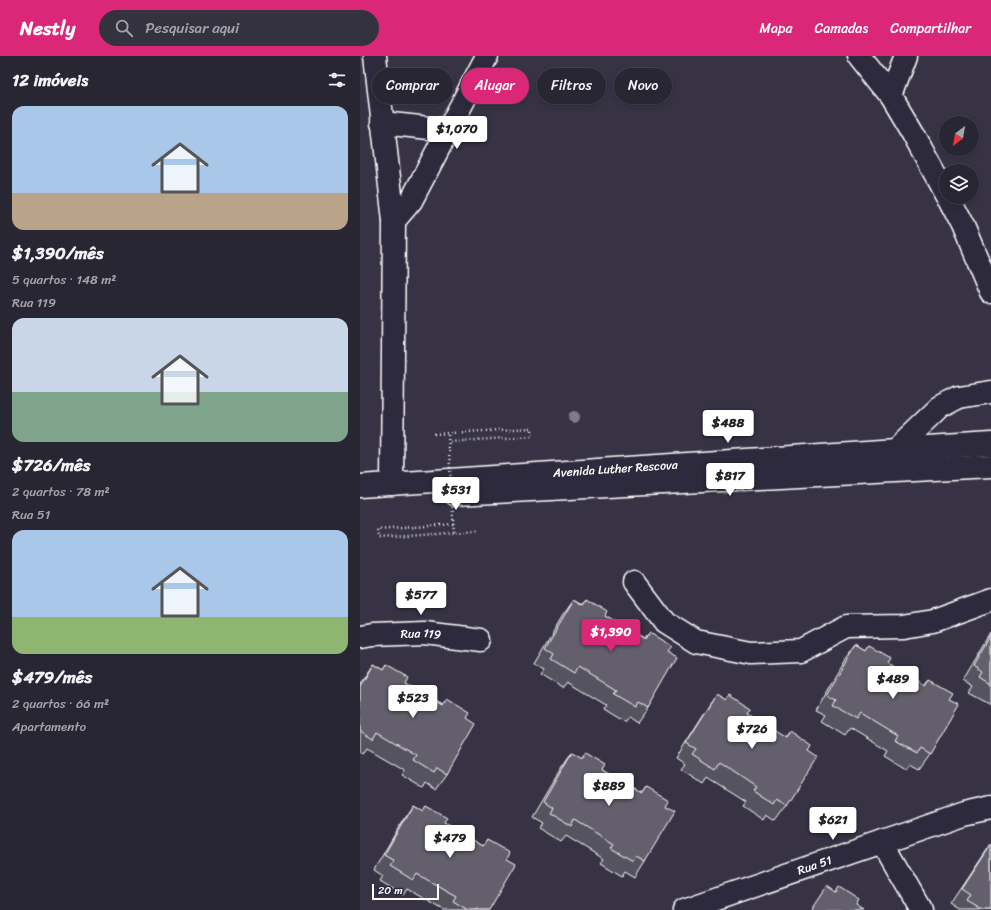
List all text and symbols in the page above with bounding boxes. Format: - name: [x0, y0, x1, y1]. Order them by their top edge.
- search box: [99, 10, 379, 46]
- text: Nestly: [20, 12, 75, 45]
- text: Pesquisar aqui: [145, 15, 239, 41]
- text: Mapa: [760, 16, 792, 41]
- text: Camadas: [814, 16, 868, 41]
- text: Compartilhar: [890, 16, 971, 41]
- icon: search: [113, 17, 135, 39]
- text: 12 imóveis: [12, 65, 88, 95]
- chip: Comprar: [372, 68, 453, 104]
- chip: Alugar: [461, 68, 529, 104]
- chip: Filtros: [537, 68, 606, 104]
- chip: Novo: [614, 68, 672, 104]
- icon: filters: [326, 69, 348, 91]
- pin: $1,070: [424, 116, 490, 150]
- north arrow: [939, 116, 979, 156]
- map controls: [939, 116, 979, 204]
- text: $1,070: [436, 117, 478, 140]
- icon: home: [144, 132, 216, 204]
- button: layers: [939, 164, 979, 204]
- text: $1,390/mês: [12, 238, 104, 268]
- text: 5 quartos · 148 m²: [12, 268, 116, 291]
- text: Rua 119: [12, 291, 56, 314]
- icon: home: [144, 344, 216, 416]
- pin: $488: [704, 410, 752, 444]
- text: $488: [712, 411, 744, 434]
- text: $726/mês: [12, 450, 91, 480]
- street label: Avenida Luther Rescova: [551, 454, 679, 484]
- pin: $817: [706, 463, 754, 497]
- text: $817: [715, 464, 745, 487]
- pin: $531: [432, 477, 480, 511]
- text: $531: [441, 478, 471, 501]
- text: 2 quartos · 78 m²: [12, 480, 110, 503]
- text: Rua 51: [12, 503, 50, 526]
- icon: home: [144, 556, 216, 628]
- pin: $577: [397, 582, 445, 616]
- text: $577: [405, 583, 437, 606]
- pin: $1,390: [578, 619, 644, 653]
- text: $1,390: [590, 620, 632, 643]
- street label: Rua 119: [400, 622, 442, 646]
- text: $479/mês: [12, 662, 92, 692]
- pin: $489: [869, 666, 917, 700]
- text: $489: [877, 667, 909, 690]
- pin: $523: [389, 685, 437, 719]
- text: $523: [397, 686, 429, 709]
- text: 2 quartos · 66 m²: [12, 692, 109, 715]
- text: Apartamento: [12, 715, 86, 738]
- pin: $726: [728, 716, 776, 750]
- text: $726: [736, 717, 768, 740]
- pin: $889: [585, 773, 633, 807]
- text: $889: [593, 774, 625, 797]
- pin: $621: [809, 807, 857, 841]
- text: $621: [818, 808, 848, 831]
- pin: $479: [426, 825, 474, 859]
- text: $479: [434, 826, 466, 849]
- street label: Rua 51: [794, 849, 835, 881]
- text: 20 m: [378, 881, 403, 900]
- scale bar: [372, 882, 439, 901]

